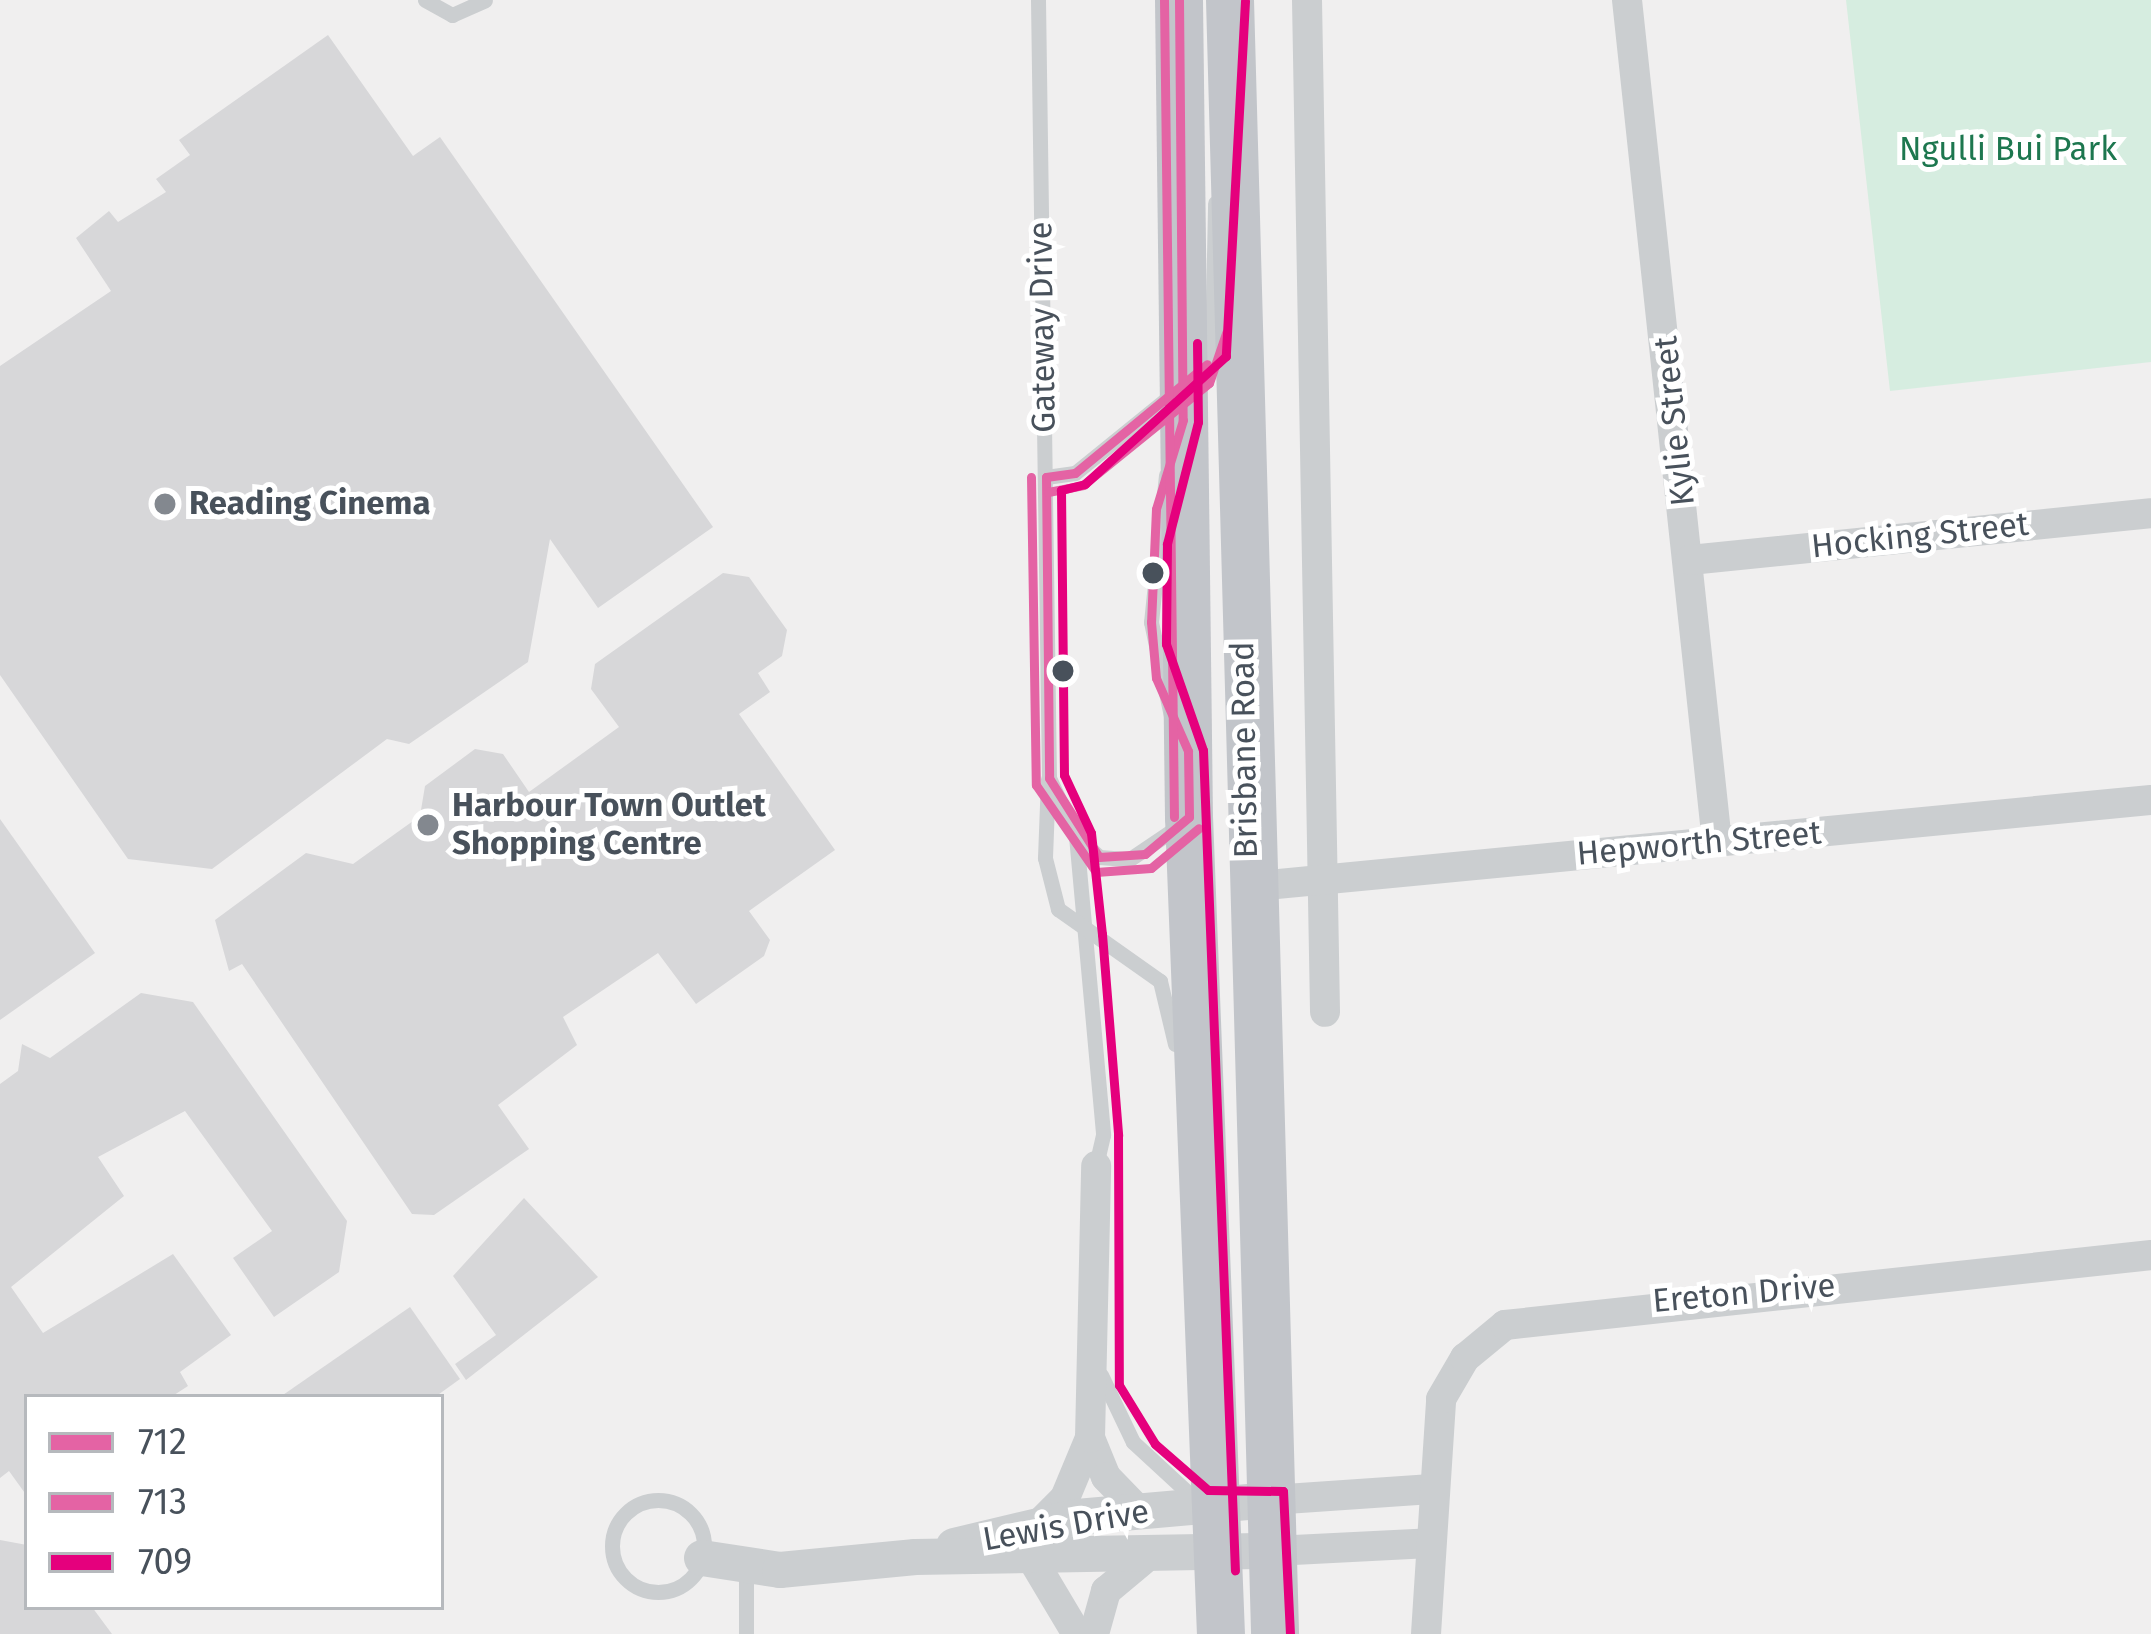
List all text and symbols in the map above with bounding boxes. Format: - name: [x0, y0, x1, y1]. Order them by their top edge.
- park label: Ngulli Bui Park: [1899, 130, 2117, 170]
- street label: Gateway Drive: [1021, 221, 1065, 433]
- street label: Kylie Street: [1646, 334, 1704, 508]
- place label: Reading Cinema: [189, 484, 430, 524]
- marker: Reading Cinema: [152, 491, 178, 517]
- street label: Hocking Street: [1809, 505, 2031, 567]
- unlabelled marker: [1142, 562, 1164, 584]
- street label: Brisbane Road: [1223, 641, 1267, 859]
- unlabelled marker: [1052, 660, 1074, 682]
- place label: Harbour Town Outlet Shopping Centre: [452, 786, 766, 864]
- marker: Harbour Town Outlet Shopping Centre: [415, 812, 441, 838]
- street label: Hepworth Street: [1575, 814, 1823, 874]
- street label: Ereton Drive: [1651, 1266, 1837, 1322]
- legend: [24, 1394, 444, 1610]
- text: 712: [138, 1420, 187, 1464]
- text: 713: [138, 1480, 187, 1524]
- street label: Lewis Drive: [980, 1492, 1152, 1560]
- text: 709: [138, 1540, 192, 1584]

